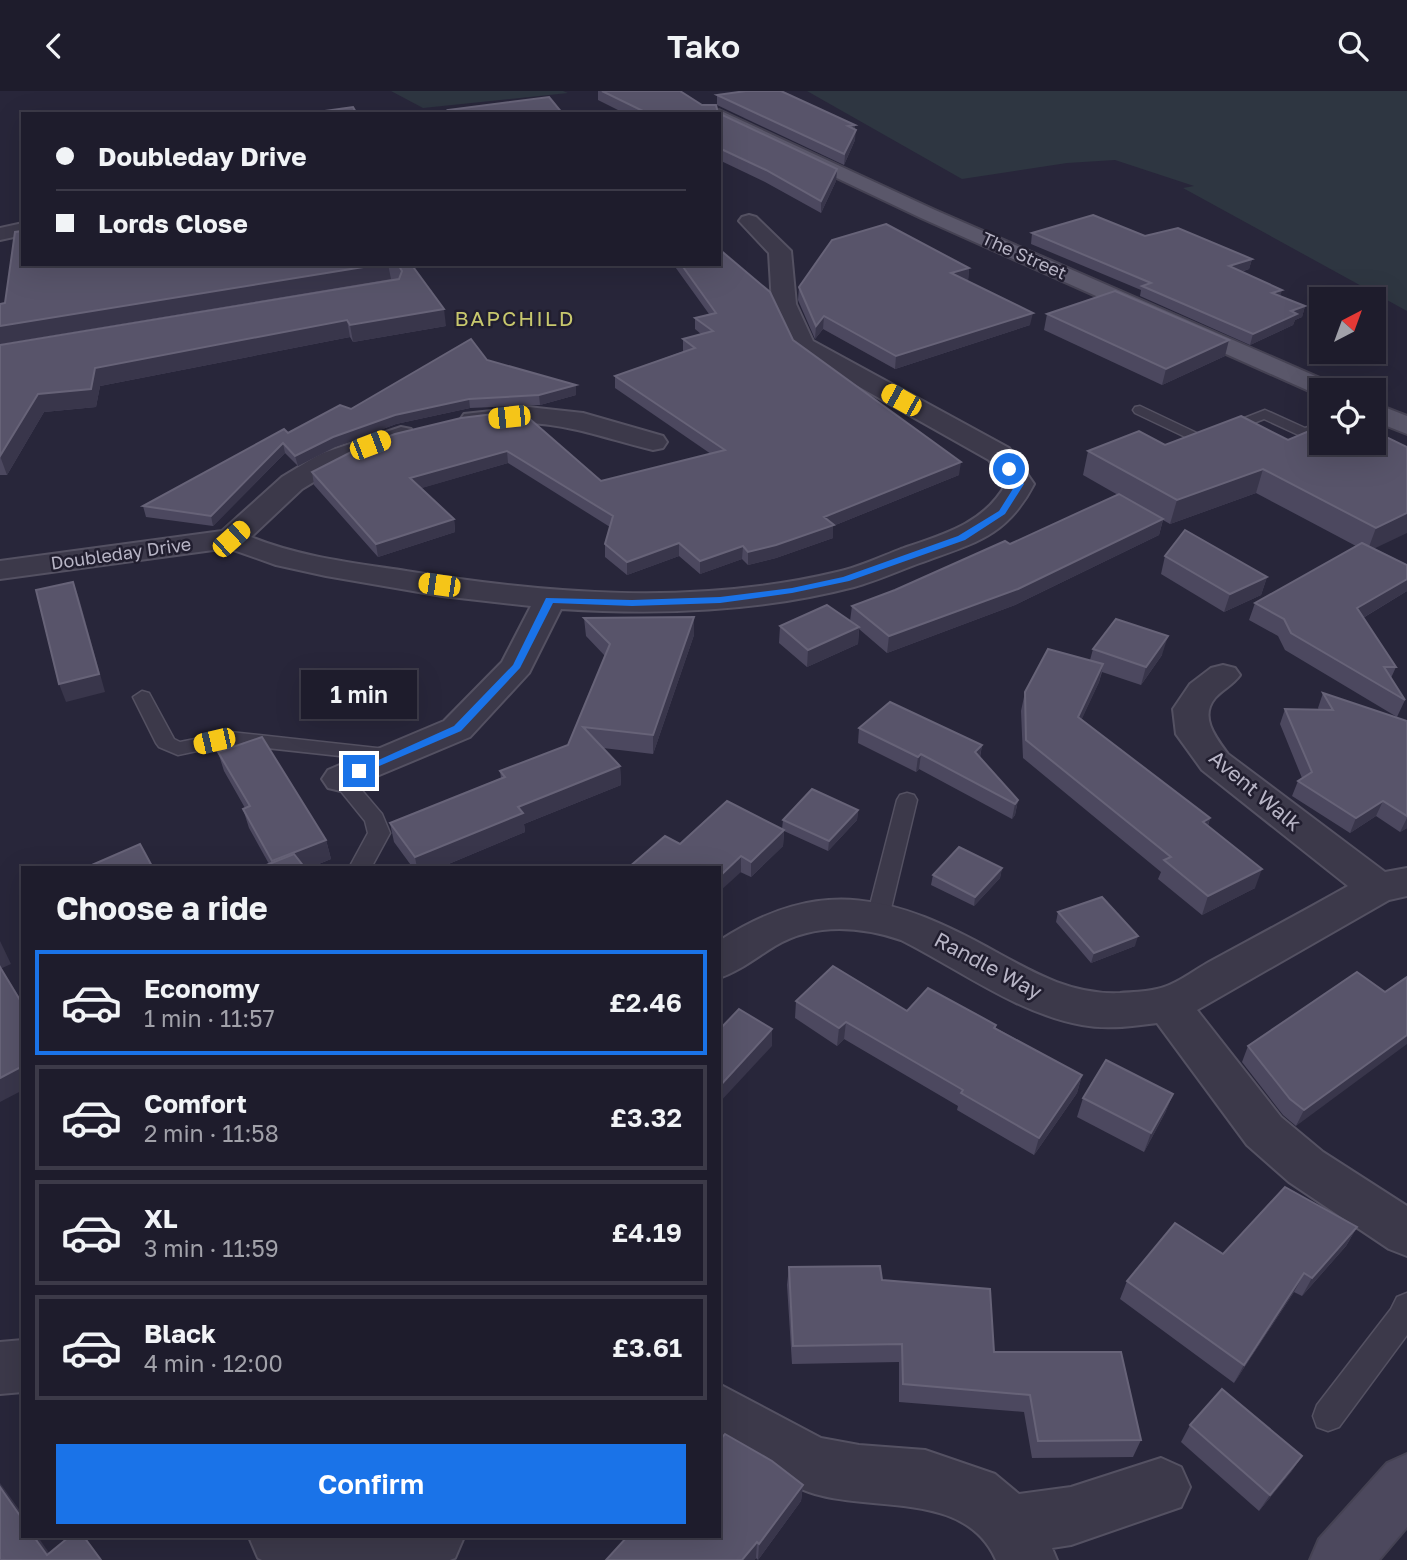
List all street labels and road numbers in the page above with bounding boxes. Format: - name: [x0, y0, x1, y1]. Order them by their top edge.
- street label: The Street: [979, 227, 1070, 284]
- street label: Doubleday Drive: [49, 532, 192, 574]
- street label: Avent Walk: [1204, 744, 1307, 836]
- street label: Randle Way: [930, 926, 1047, 1004]

